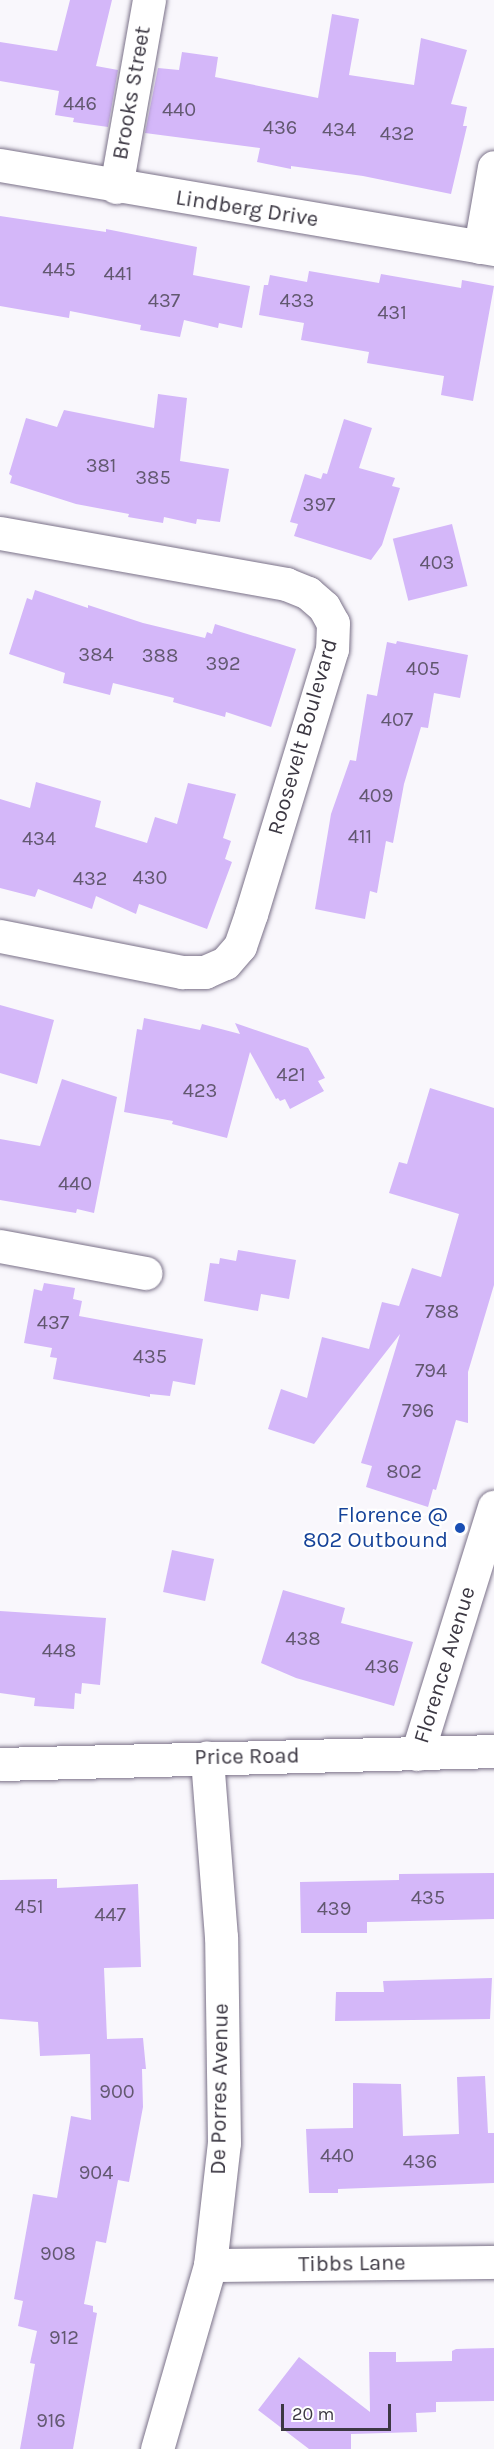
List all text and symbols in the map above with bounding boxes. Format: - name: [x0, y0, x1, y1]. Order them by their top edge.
- street label: Brooks Street: [107, 24, 157, 162]
- house number: 446: [63, 91, 97, 115]
- house number: 440: [162, 97, 196, 121]
- house number: 436: [263, 115, 297, 139]
- house number: 434: [322, 117, 356, 141]
- house number: 432: [380, 121, 414, 145]
- street label: Lindberg Drive: [174, 185, 320, 233]
- house number: 445: [42, 257, 76, 281]
- house number: 441: [104, 261, 132, 285]
- house number: 437: [148, 288, 180, 312]
- house number: 433: [280, 288, 314, 312]
- house number: 431: [377, 300, 407, 324]
- house number: 381: [86, 453, 116, 477]
- house number: 385: [135, 465, 171, 489]
- house number: 397: [303, 492, 335, 516]
- house number: 403: [420, 550, 454, 574]
- street label: Roosevelt Boulevard: [262, 636, 344, 838]
- house number: 384: [78, 642, 114, 666]
- house number: 388: [142, 643, 178, 667]
- house number: 392: [206, 651, 240, 675]
- house number: 405: [406, 656, 440, 680]
- house number: 407: [381, 707, 413, 731]
- house number: 409: [359, 783, 393, 807]
- house number: 411: [348, 824, 372, 848]
- house number: 434: [22, 826, 56, 850]
- house number: 430: [133, 865, 167, 889]
- house number: 432: [73, 866, 107, 890]
- house number: 421: [276, 1062, 306, 1086]
- house number: 423: [183, 1078, 217, 1102]
- house number: 440: [58, 1171, 92, 1195]
- house number: 788: [425, 1299, 459, 1323]
- house number: 437: [37, 1310, 69, 1334]
- house number: 435: [133, 1344, 167, 1368]
- house number: 794: [415, 1358, 447, 1382]
- house number: 796: [402, 1398, 434, 1422]
- house number: 802: [386, 1459, 422, 1483]
- place label: Florence @ 802 Outbound: [303, 1502, 448, 1554]
- marker: Florence @ 802 Outbound: [453, 1521, 467, 1535]
- street label: Florence Avenue: [409, 1583, 481, 1747]
- house number: 438: [285, 1626, 321, 1650]
- house number: 448: [42, 1638, 76, 1662]
- house number: 436: [365, 1654, 399, 1678]
- street label: Price Road: [194, 1743, 300, 1771]
- house number: 435: [411, 1885, 445, 1909]
- house number: 451: [14, 1894, 44, 1918]
- house number: 439: [317, 1896, 351, 1920]
- house number: 447: [94, 1902, 126, 1926]
- street label: De Porres Avenue: [205, 2003, 235, 2175]
- house number: 900: [99, 2079, 135, 2103]
- house number: 440: [320, 2143, 354, 2167]
- house number: 436: [403, 2149, 437, 2173]
- house number: 904: [79, 2160, 113, 2184]
- house number: 908: [40, 2241, 76, 2265]
- street label: Tibbs Lane: [298, 2250, 406, 2278]
- house number: 912: [49, 2325, 79, 2349]
- scale bar: [284, 2392, 394, 2430]
- text: 20 m: [292, 2403, 334, 2425]
- house number: 916: [36, 2408, 66, 2432]

